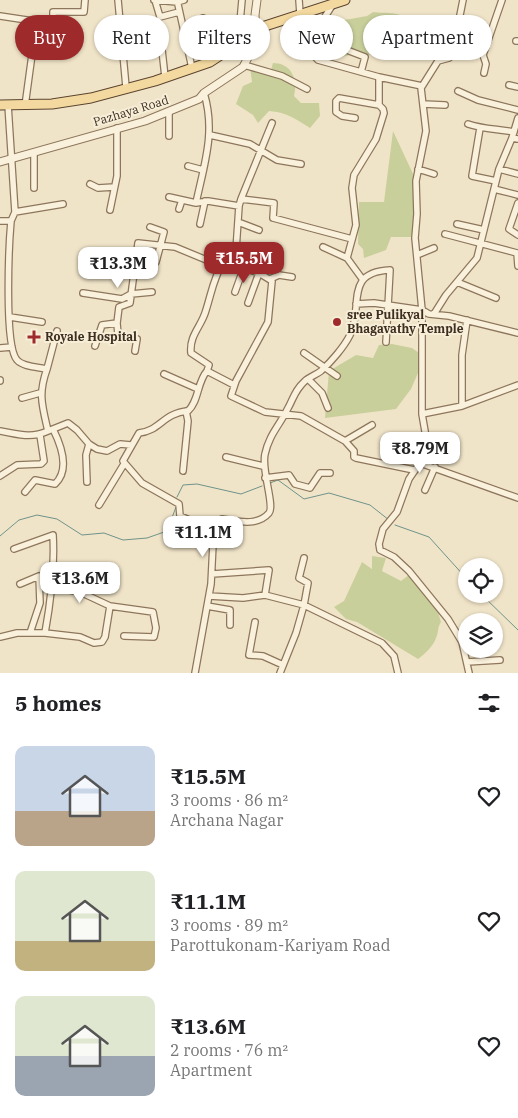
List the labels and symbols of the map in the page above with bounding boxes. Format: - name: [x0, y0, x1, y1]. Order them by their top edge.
- street label: Pazhaya Road: [91, 92, 170, 129]
- pin: ₹15.5M: [203, 242, 285, 284]
- pin: ₹13.3M: [77, 246, 159, 289]
- place label: sree Pulikyal Bhagavathy Temple: [347, 307, 464, 336]
- marker: sree Pulikyal Bhagavathy Temple: [331, 316, 343, 328]
- place label: Royale Hospital: [45, 329, 137, 344]
- marker: Royale Hospital: [27, 330, 41, 344]
- pin: ₹8.79M: [379, 432, 461, 474]
- pin: ₹11.1M: [162, 516, 244, 558]
- pin: ₹13.6M: [39, 562, 121, 604]

